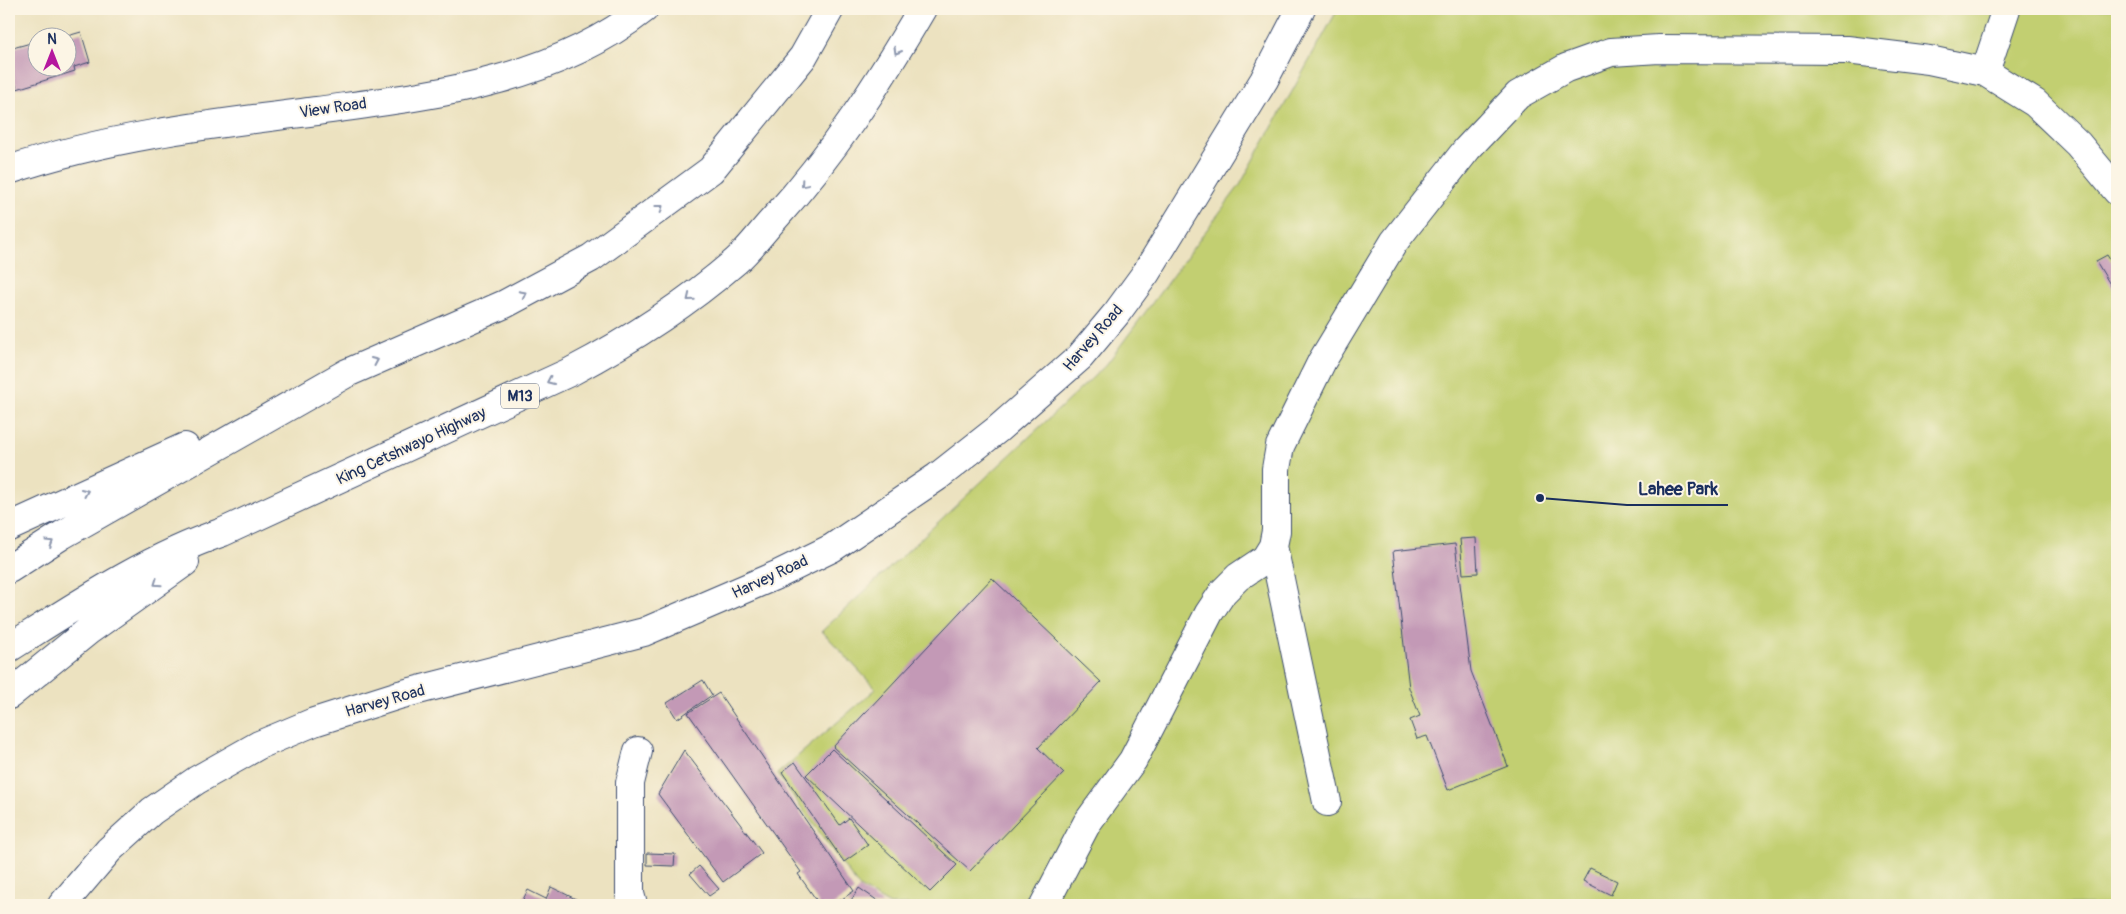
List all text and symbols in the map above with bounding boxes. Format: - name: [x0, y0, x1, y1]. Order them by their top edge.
- north arrow: [28, 28, 78, 78]
- text: N: [47, 31, 57, 48]
- one-way arrow: [894, 45, 904, 54]
- street label: View Road: [298, 93, 368, 123]
- one-way arrow: [802, 178, 810, 187]
- one-way arrow: [654, 205, 664, 214]
- one-way arrow: [518, 291, 527, 301]
- one-way arrow: [686, 293, 695, 302]
- street label: Harvey Road: [1059, 301, 1127, 375]
- one-way arrow: [370, 357, 379, 368]
- one-way arrow: [547, 375, 556, 385]
- road number: M13: [501, 384, 539, 408]
- street label: King Cetshwayo Highway: [333, 402, 489, 489]
- callout: Lahee Park: [1627, 472, 1728, 505]
- text: Lahee Park: [1638, 478, 1719, 501]
- one-way arrow: [80, 488, 89, 499]
- one-way arrow: [44, 540, 54, 549]
- street label: Harvey Road: [729, 551, 811, 603]
- one-way arrow: [153, 577, 163, 586]
- street label: Harvey Road: [343, 680, 427, 722]

